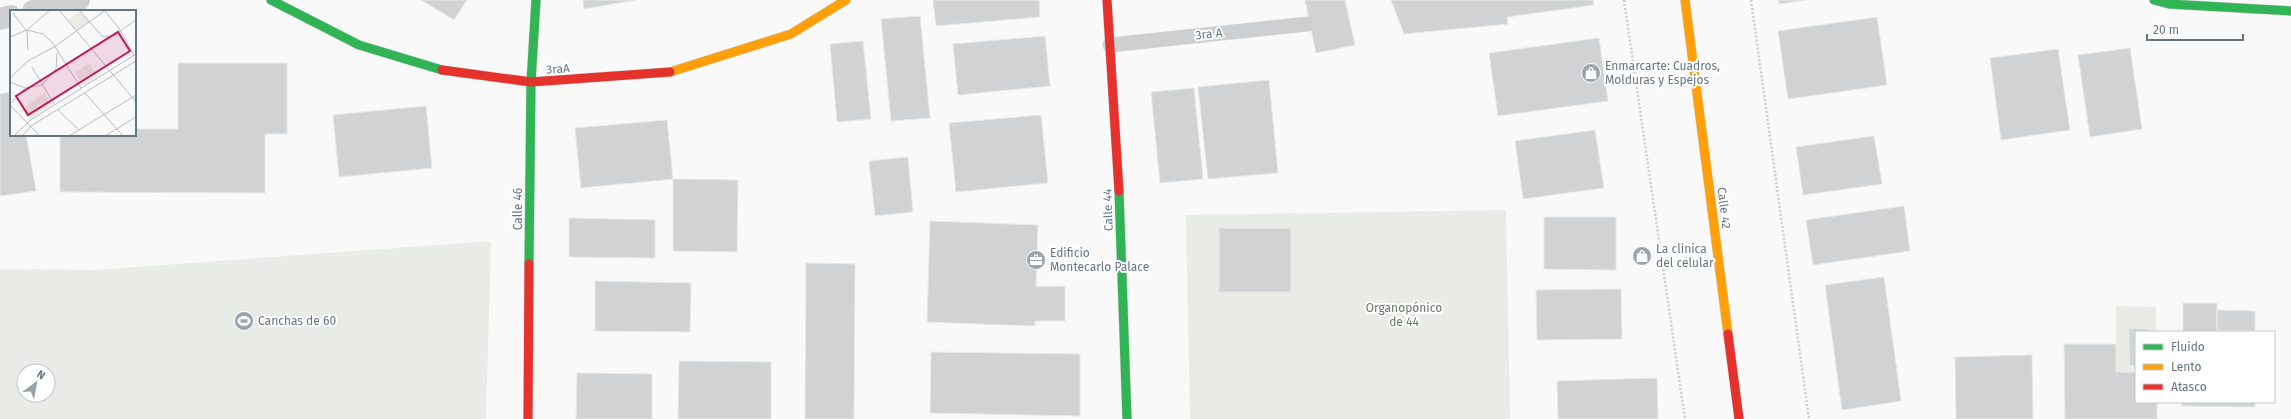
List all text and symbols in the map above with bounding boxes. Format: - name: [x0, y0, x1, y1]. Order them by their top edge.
- inset map: [10, 10, 136, 136]
- scale bar: [2147, 16, 2243, 42]
- text: 20 m: [2153, 23, 2179, 37]
- street label: 3ra A: [1195, 26, 1223, 42]
- place label: Enmarcarte: Cuadros, Molduras y Espejos: [1605, 59, 1720, 87]
- street label: 3raA: [546, 61, 570, 77]
- shop icon: Enmarcarte: Cuadros, Molduras y Espejos: [1580, 62, 1602, 84]
- street label: Calle 42: [1715, 186, 1734, 230]
- street label: Calle 46: [511, 188, 525, 230]
- street label: Calle 44: [1100, 188, 1116, 231]
- place label: La clinica del celular: [1656, 242, 1714, 270]
- shop icon: La clinica del celular: [1631, 245, 1653, 267]
- place label: Edificio Montecarlo Palace: [1050, 246, 1149, 274]
- office icon: Edificio Montecarlo Palace: [1025, 249, 1047, 271]
- park label: Organopónico de 44: [1366, 301, 1442, 329]
- sports icon: Canchas de 60: [233, 310, 255, 332]
- place label: Canchas de 60: [258, 314, 336, 328]
- legend: [2135, 331, 2275, 403]
- text: Fluido: [2171, 340, 2205, 354]
- text: Lento: [2171, 360, 2201, 374]
- north arrow: [16, 363, 56, 403]
- text: N: [34, 367, 48, 382]
- text: Atasco: [2171, 380, 2207, 394]

